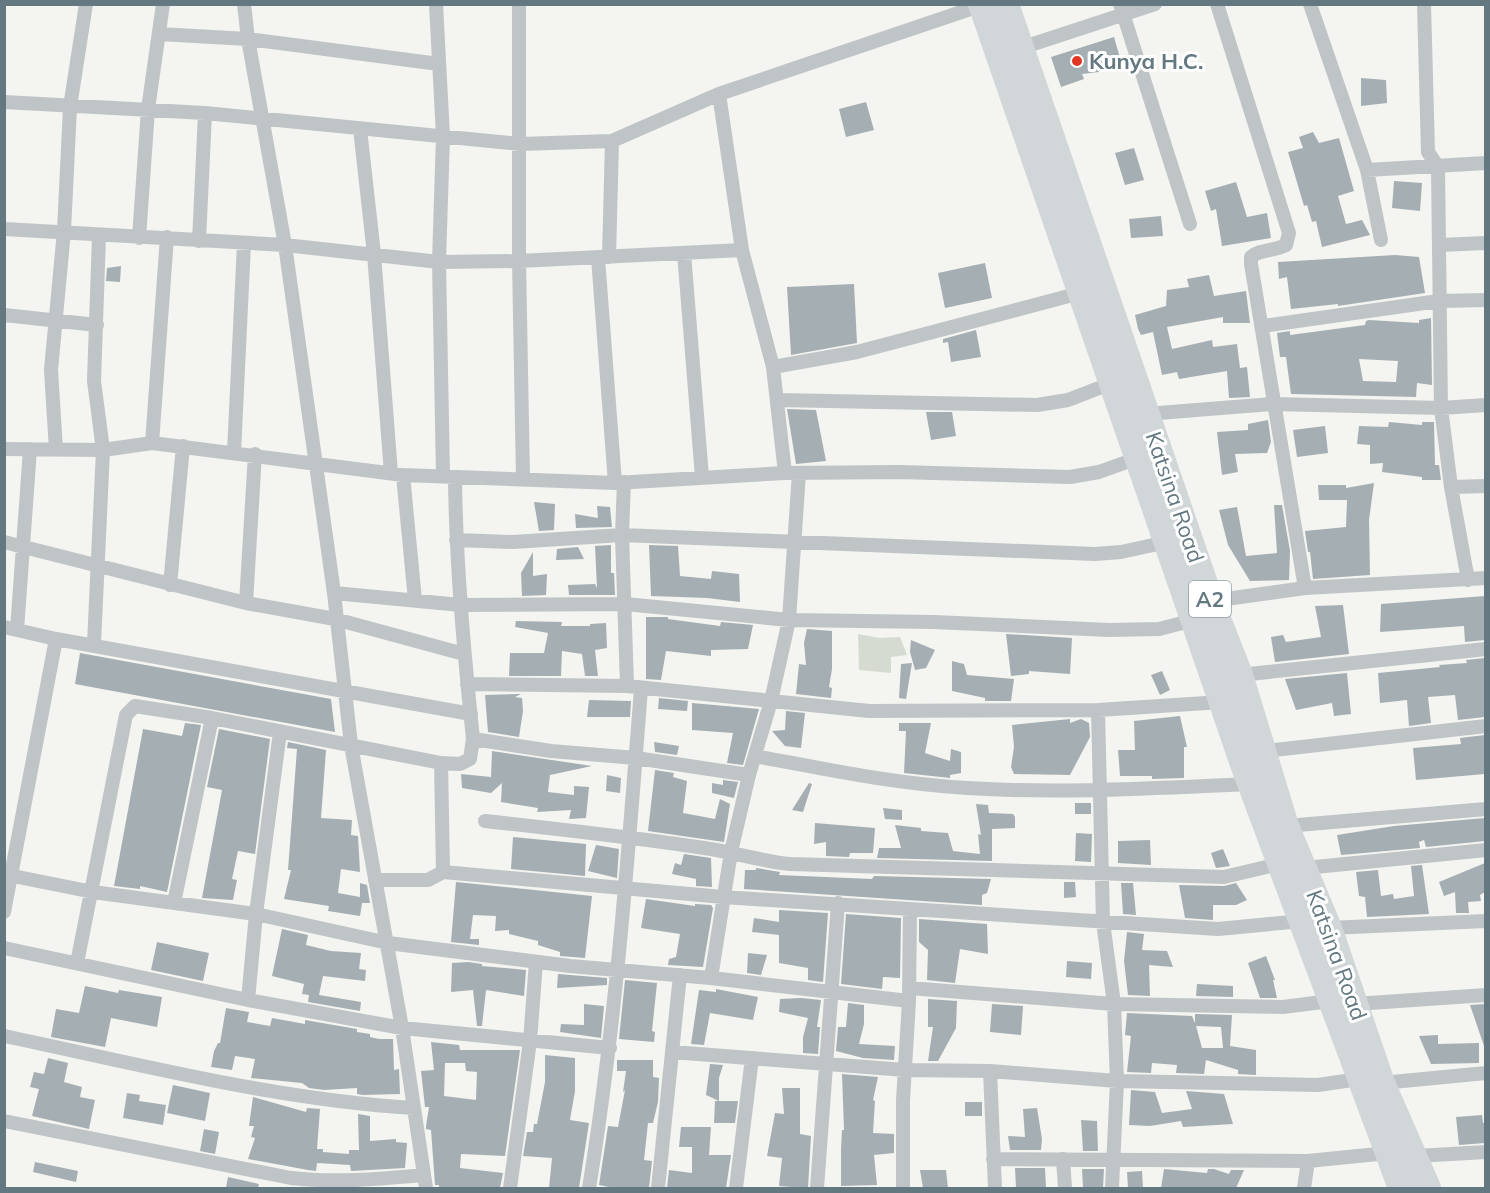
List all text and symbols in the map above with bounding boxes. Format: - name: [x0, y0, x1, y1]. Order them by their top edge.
- place label: Kunya H.C.: [1089, 47, 1204, 75]
- marker: Kunya H.C.: [1070, 54, 1084, 68]
- street label: Katsina Road: [1139, 428, 1211, 566]
- road number: A2: [1189, 581, 1231, 617]
- street label: Katsina Road: [1300, 886, 1374, 1024]

